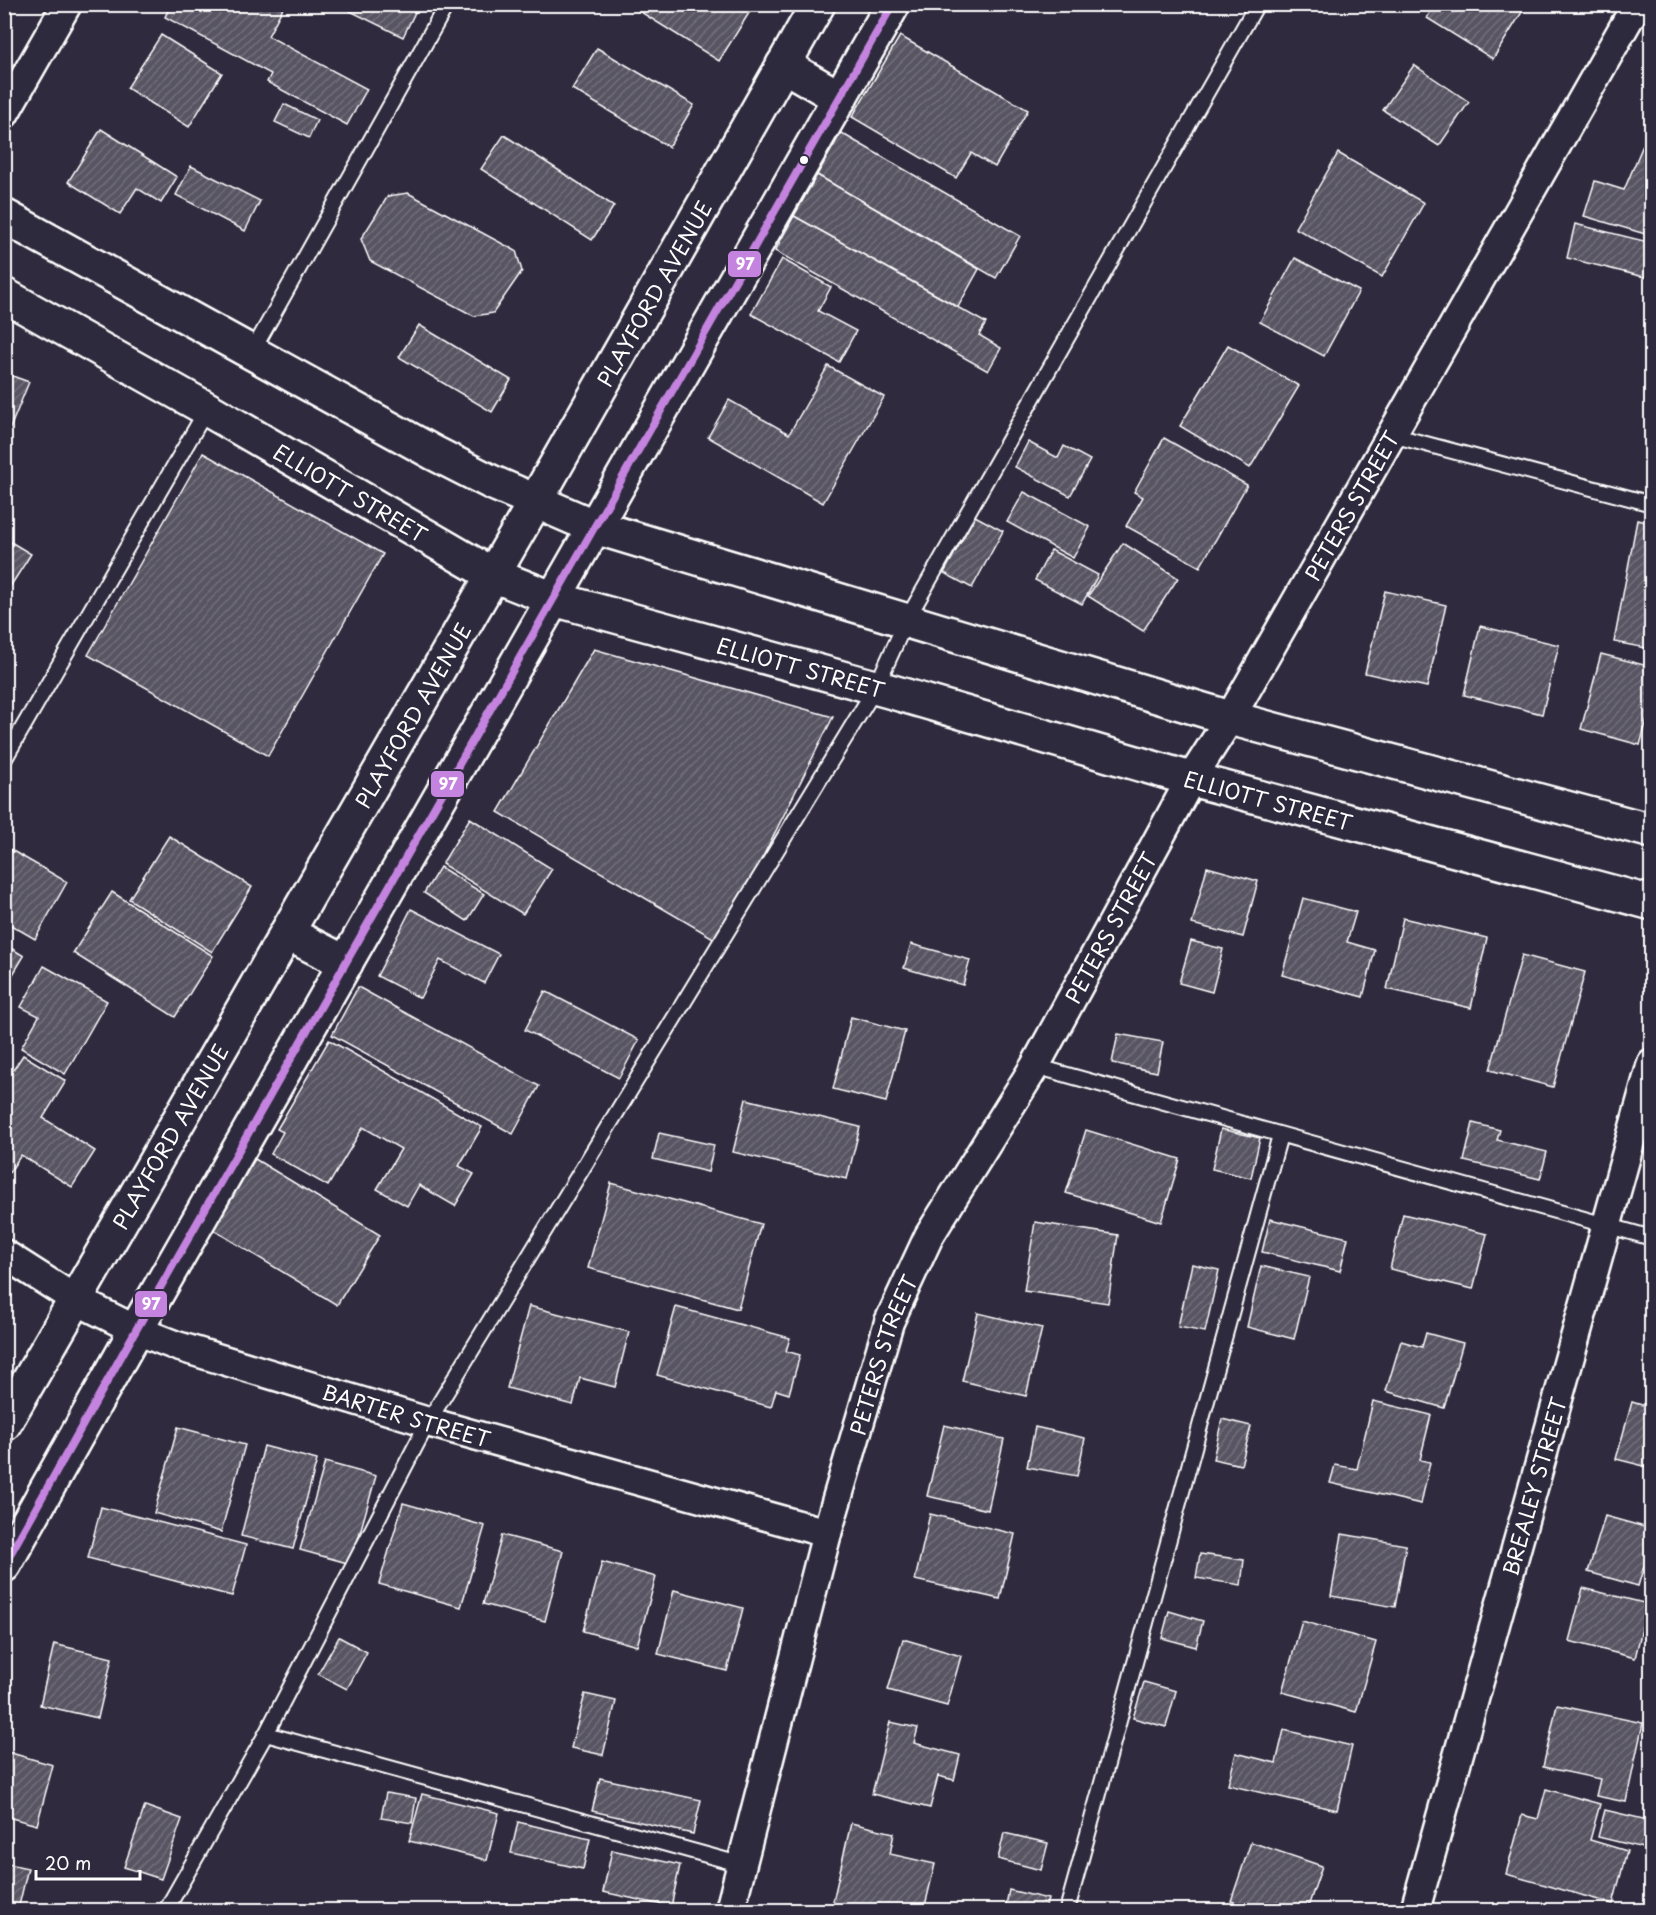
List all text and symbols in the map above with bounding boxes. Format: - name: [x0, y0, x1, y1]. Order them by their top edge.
- unlabelled marker: [798, 154, 810, 166]
- street label: PLAYFORD AVENUE: [588, 194, 719, 392]
- line badge: 97: [727, 250, 762, 278]
- text: 97: [736, 251, 755, 275]
- street label: PETERS STREET: [1296, 424, 1407, 586]
- street label: ELLIOTT STREET: [268, 435, 434, 550]
- street label: PLAYFORD AVENUE: [346, 616, 478, 814]
- street label: ELLIOTT STREET: [713, 628, 889, 705]
- street label: ELLIOTT STREET: [1180, 762, 1357, 838]
- line badge: 97: [430, 770, 465, 798]
- text: 97: [439, 771, 458, 795]
- street label: PETERS STREET: [1056, 846, 1165, 1009]
- street label: PLAYFORD AVENUE: [104, 1038, 236, 1235]
- street label: PETERS STREET: [841, 1269, 925, 1439]
- line badge: 97: [134, 1290, 168, 1318]
- text: 97: [142, 1291, 161, 1315]
- street label: BARTER STREET: [318, 1375, 495, 1455]
- street label: BREALEY STREET: [1493, 1393, 1574, 1579]
- scale bar: [36, 1843, 140, 1881]
- text: 20 m: [45, 1849, 91, 1876]

